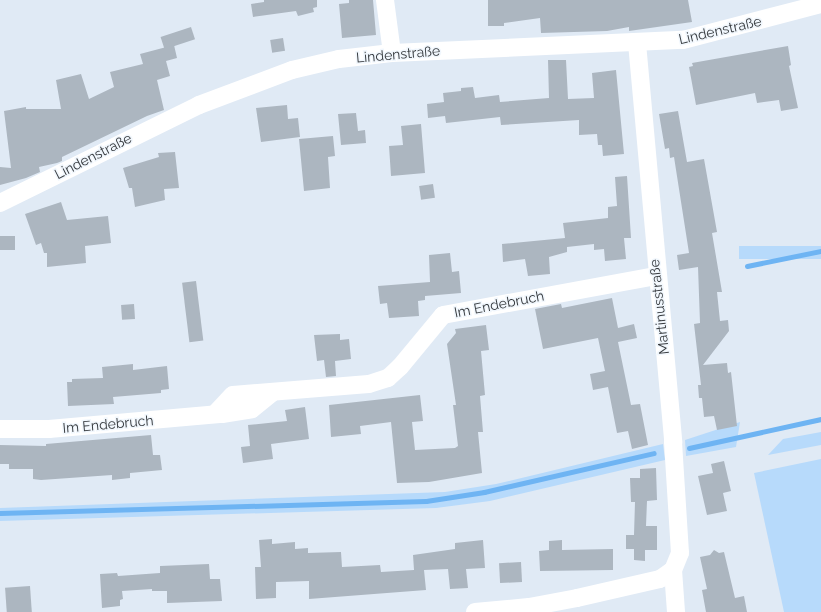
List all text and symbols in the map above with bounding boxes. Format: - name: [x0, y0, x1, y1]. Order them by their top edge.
- street label: Lindenstraße: [677, 12, 763, 48]
- street label: Lindenstraße: [355, 42, 441, 66]
- street label: Lindenstraße: [52, 129, 134, 183]
- street label: Martinusstraße: [646, 259, 672, 355]
- street label: Im Endebruch: [453, 287, 545, 321]
- street label: Im Endebruch: [62, 412, 154, 436]

